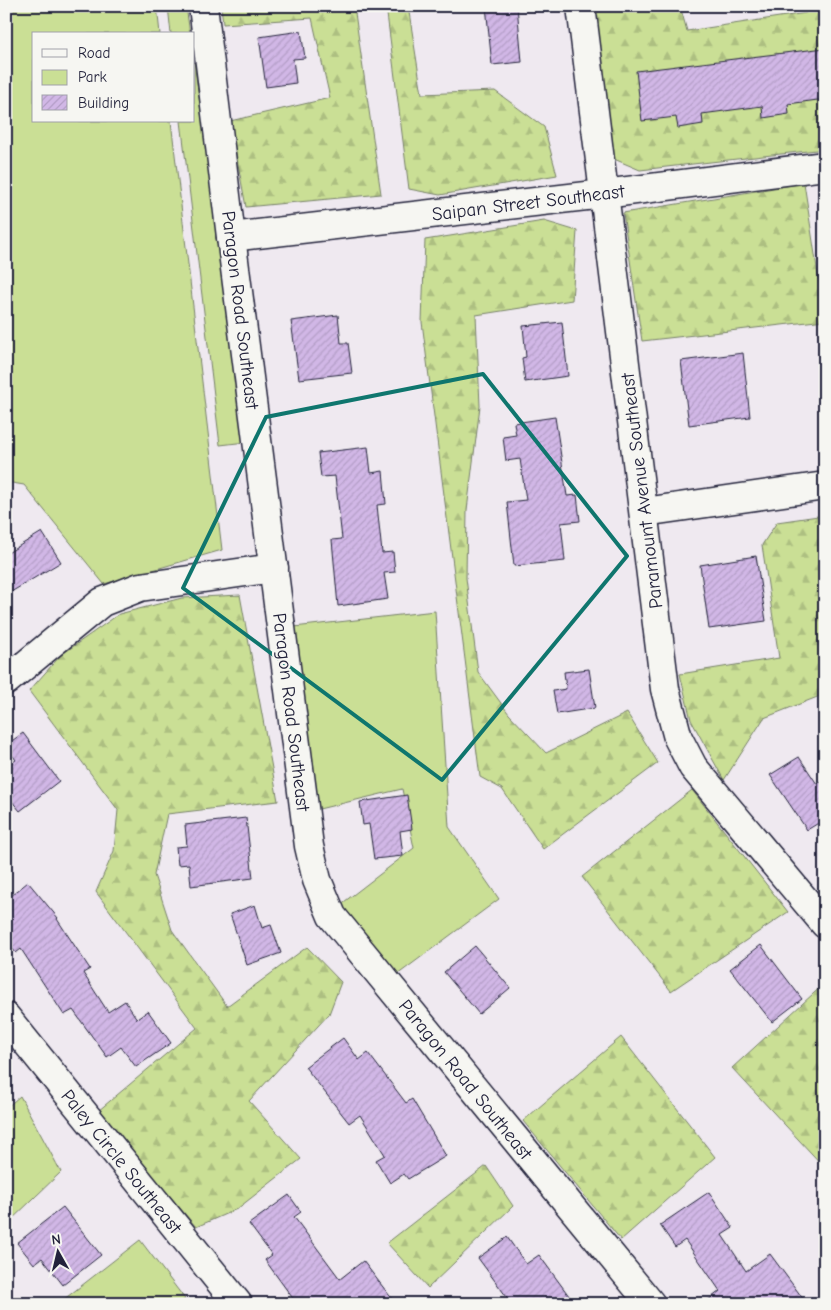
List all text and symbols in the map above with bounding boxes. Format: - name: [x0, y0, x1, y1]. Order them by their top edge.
- legend: [32, 32, 195, 122]
- text: Road: [78, 44, 110, 62]
- text: Park: [78, 68, 107, 86]
- text: Building: [78, 94, 129, 112]
- street label: Saipan Street Southeast: [431, 180, 626, 226]
- street label: Paragon Road Southeast: [217, 210, 263, 411]
- street label: Paramount Avenue Southeast: [617, 371, 667, 610]
- street label: Paragon Road Southeast: [268, 612, 314, 813]
- street label: Paragon Road Southeast: [394, 995, 537, 1165]
- street label: Paley Circle Southeast: [56, 1085, 186, 1238]
- north arrow: [32, 1228, 82, 1278]
- text: N: [51, 1231, 62, 1249]

